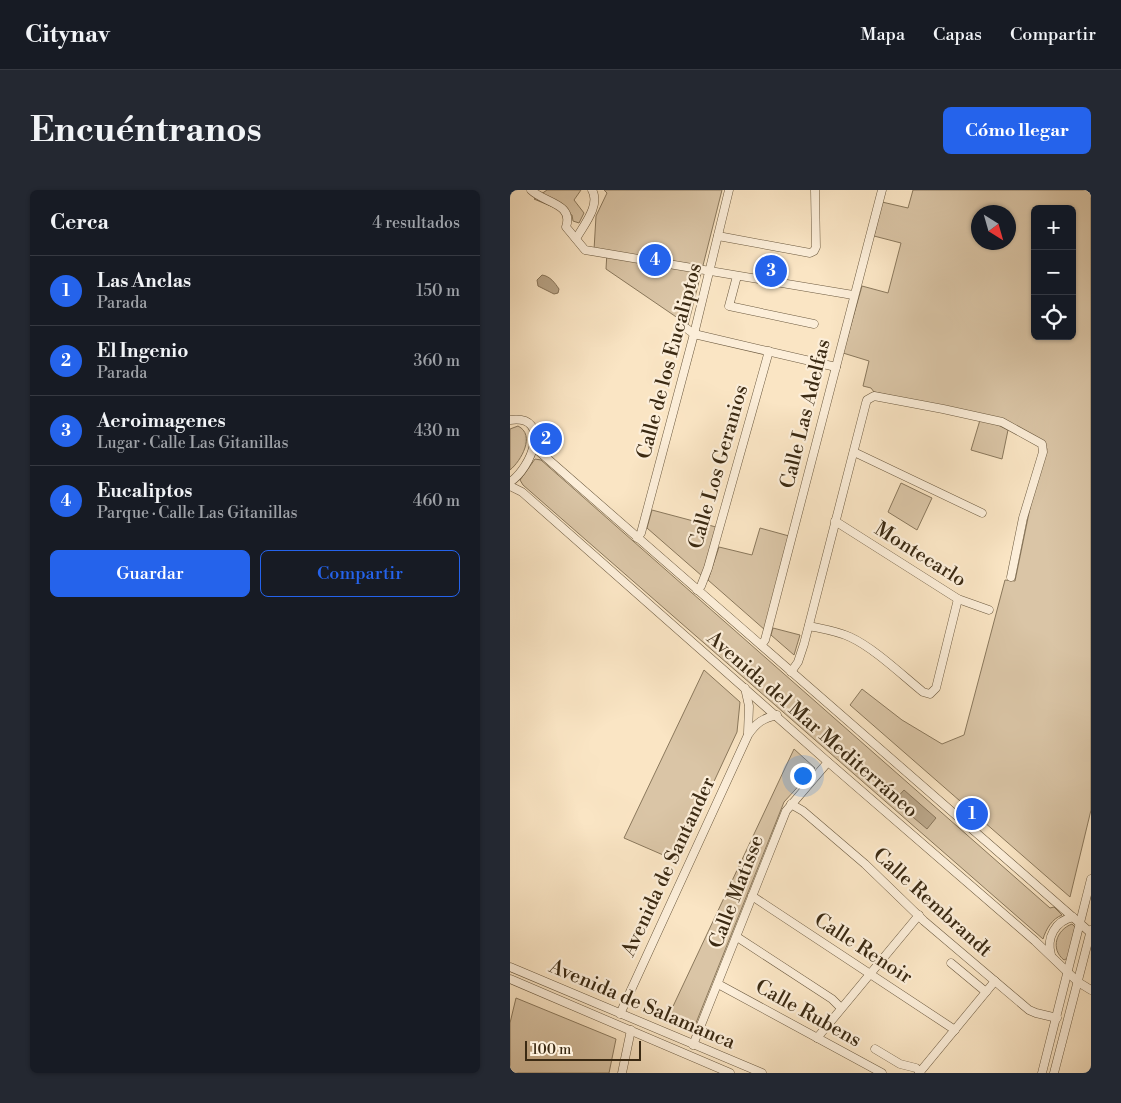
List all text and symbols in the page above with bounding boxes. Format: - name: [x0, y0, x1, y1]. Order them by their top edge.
- text: Citynav: [25, 20, 110, 50]
- text: Mapa: [861, 23, 905, 46]
- text: Capas: [933, 23, 982, 46]
- text: Compartir: [1010, 23, 1096, 46]
- button: Cómo llegar: [943, 107, 1091, 154]
- text: Encuéntranos: [30, 109, 262, 152]
- north arrow: [971, 205, 1016, 250]
- map controls: [1031, 205, 1076, 340]
- button: +: [1031, 205, 1076, 250]
- text: Cerca: [50, 210, 109, 236]
- text: 4 resultados: [372, 213, 460, 233]
- pin: 4: [639, 241, 671, 279]
- button: −: [1031, 250, 1076, 295]
- pin: 3: [755, 252, 787, 290]
- street label: Calle de los Eucaliptos: [632, 260, 708, 462]
- text: Las Anclas: [97, 269, 191, 293]
- text: 1: [62, 281, 70, 301]
- text: 150 m: [416, 281, 460, 301]
- text: Parada: [97, 293, 147, 313]
- button: locate: [1031, 295, 1076, 340]
- street label: Calle Las Adelfas: [775, 337, 837, 491]
- text: El Ingenio: [97, 339, 188, 363]
- text: 2: [61, 351, 71, 371]
- text: 360 m: [414, 351, 460, 371]
- text: Parada: [97, 363, 147, 383]
- street label: Calle Los Geranios: [684, 382, 754, 552]
- text: Aeroimagenes: [97, 409, 226, 433]
- pin: 2: [530, 420, 562, 458]
- text: 3: [61, 421, 71, 441]
- text: 430 m: [414, 421, 460, 441]
- text: Lugar · Calle Las Gitanillas: [97, 433, 288, 453]
- text: Eucaliptos: [97, 479, 192, 503]
- text: 4: [61, 491, 71, 511]
- text: 460 m: [413, 491, 460, 511]
- text: Parque · Calle Las Gitanillas: [97, 503, 298, 523]
- street label: Montecarlo: [869, 517, 971, 593]
- button: Guardar: [50, 550, 250, 597]
- button: Compartir: [260, 550, 460, 597]
- street label: Avenida del Mar Mediterráneo: [700, 626, 923, 824]
- your location: [790, 763, 816, 789]
- street label: Avenida de Santander: [616, 773, 722, 962]
- pin: 1: [956, 795, 988, 833]
- street label: Calle Matisse: [704, 832, 770, 952]
- street label: Calle Rembrandt: [867, 843, 997, 963]
- street label: Calle Renoir: [809, 908, 917, 990]
- street label: Avenida de Salamanca: [544, 954, 740, 1056]
- street label: Calle Rubens: [751, 975, 865, 1053]
- scale bar: [525, 1038, 641, 1061]
- text: 100 m: [532, 1041, 571, 1059]

